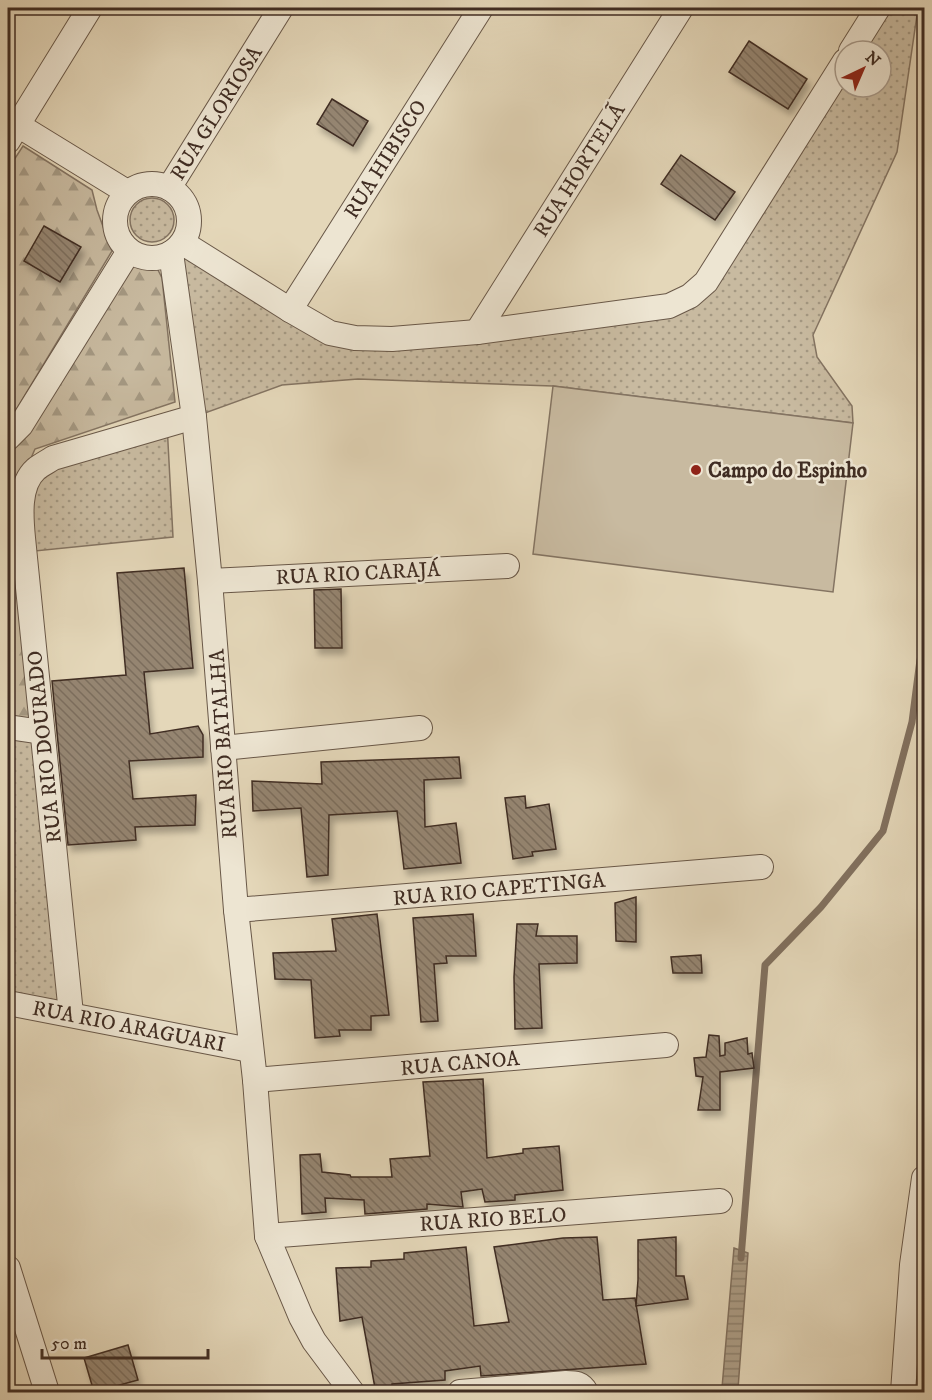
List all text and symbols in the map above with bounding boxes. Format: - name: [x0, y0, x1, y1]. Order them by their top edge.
- north arrow: [833, 39, 893, 99]
- street label: RUA GLORIOSA: [165, 41, 269, 185]
- text: N: [861, 47, 884, 71]
- street label: RUA HIBISCO: [339, 95, 433, 224]
- street label: RUA HORTELÃ: [527, 97, 632, 242]
- place label: Campo do Espinho: [708, 458, 867, 484]
- marker: Campo do Espinho: [689, 463, 703, 477]
- street label: RUA RIO CARAJÁ: [275, 555, 442, 591]
- street label: RUA RIO BATALHA: [204, 648, 244, 840]
- street label: RUA RIO DOURADO: [22, 649, 68, 844]
- street label: RUA RIO CAPETINGA: [392, 868, 607, 912]
- street label: RUA RIO ARAGUARI: [30, 996, 227, 1058]
- street label: RUA CANOA: [399, 1046, 521, 1082]
- street label: RUA RIO BELO: [419, 1202, 567, 1238]
- scale bar: [42, 1322, 208, 1360]
- text: 50 m: [51, 1333, 87, 1355]

